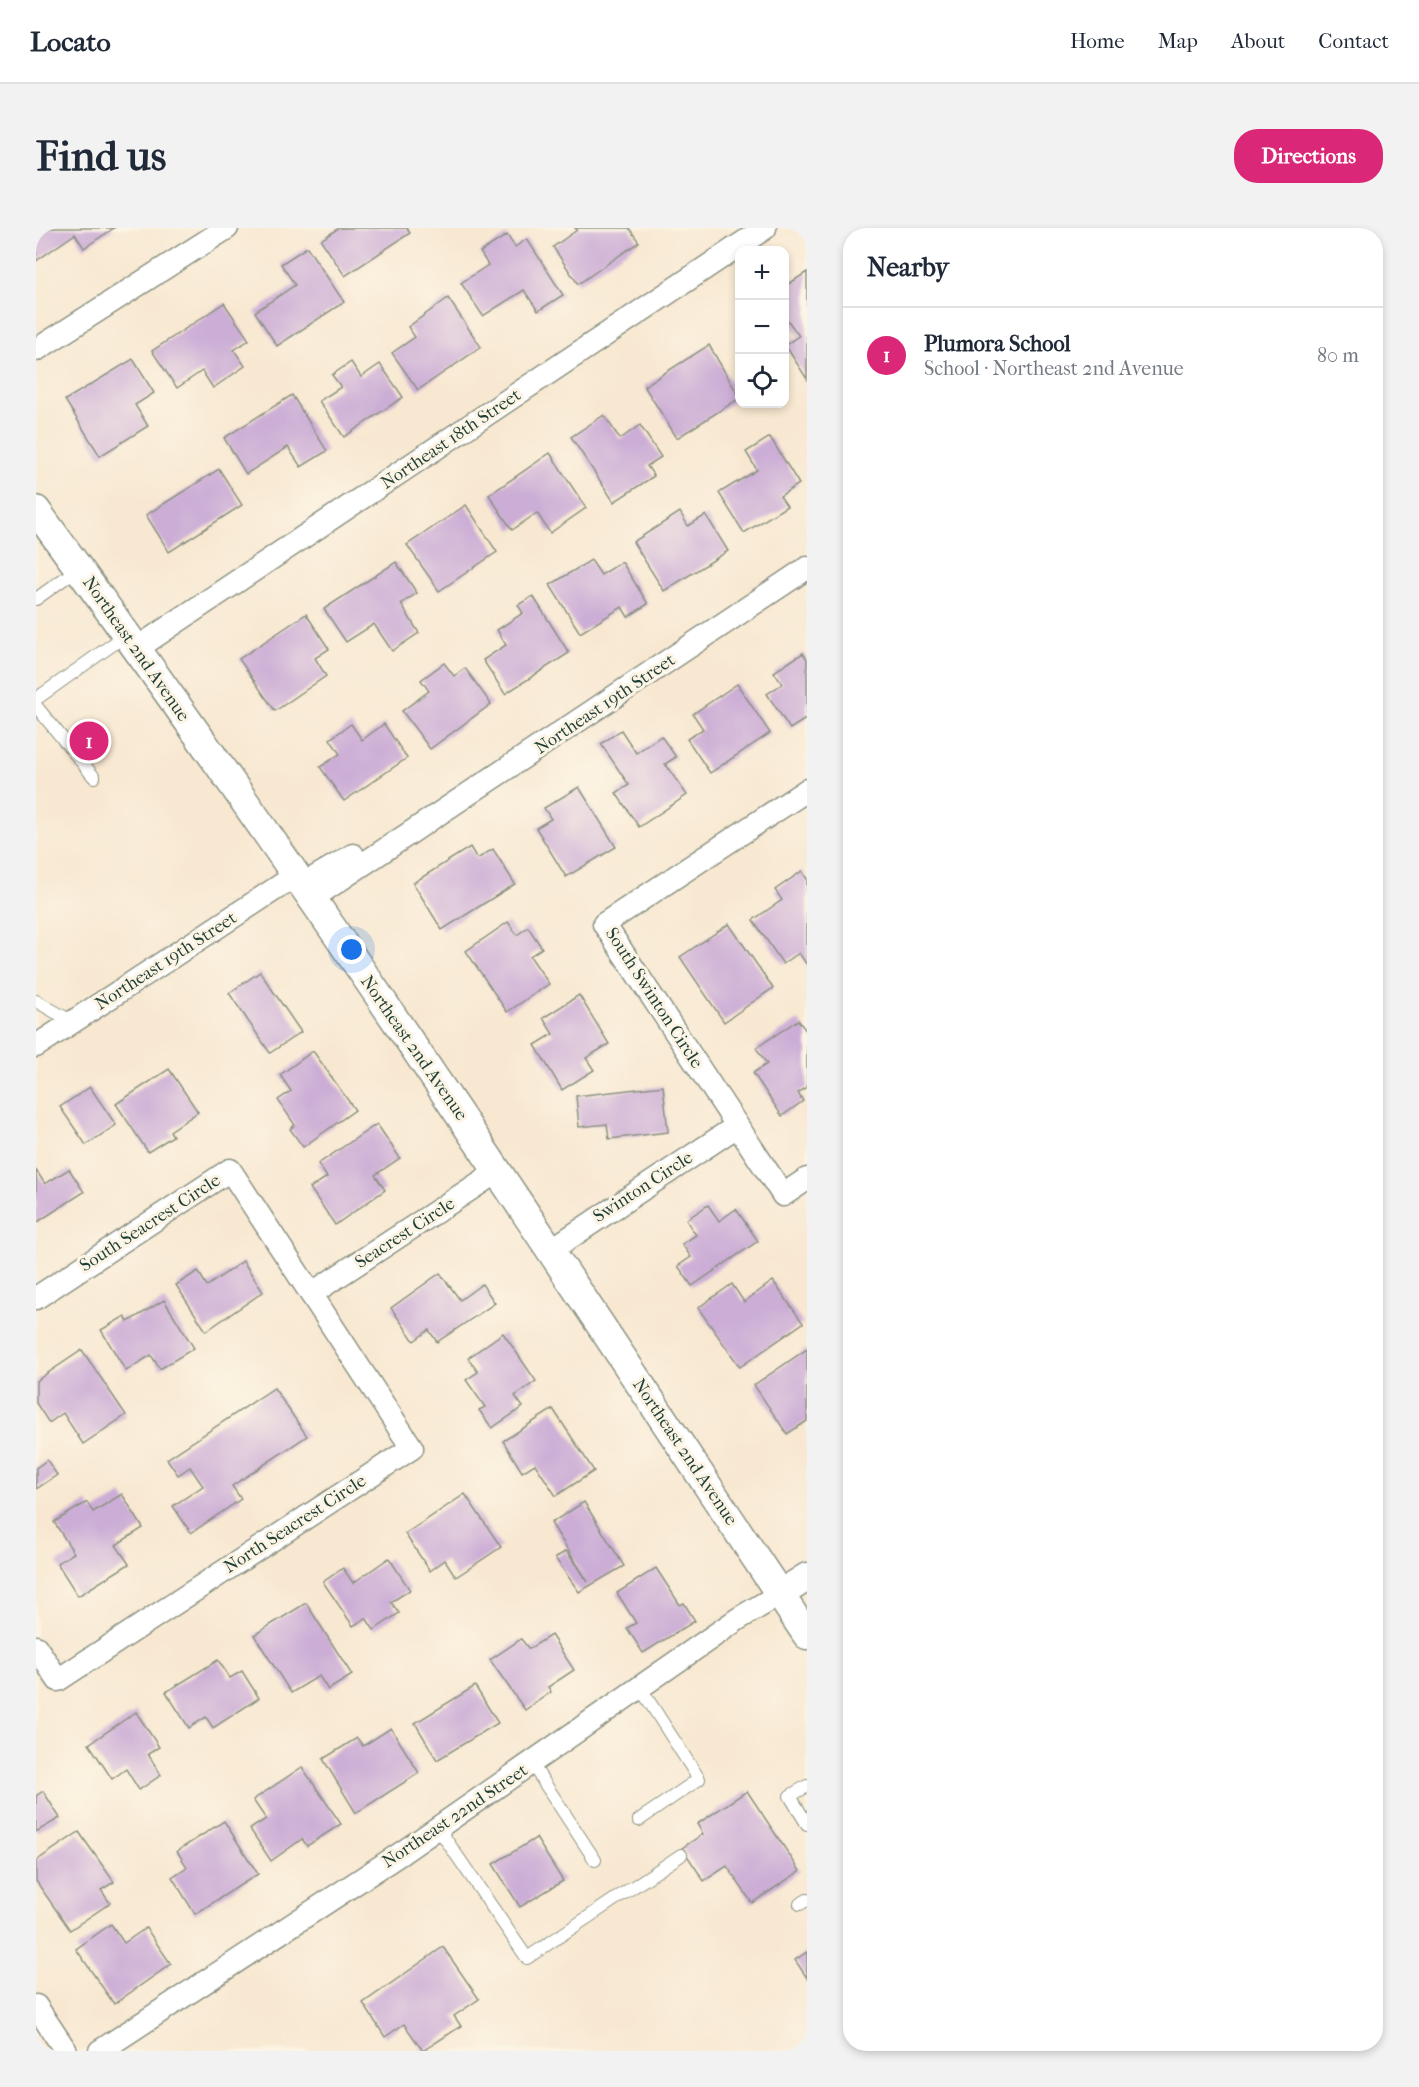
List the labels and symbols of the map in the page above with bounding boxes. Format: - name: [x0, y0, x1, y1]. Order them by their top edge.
- street label: Northeast 18th Street: [377, 384, 525, 494]
- street label: Northeast 2nd Avenue: [78, 572, 194, 726]
- street label: Northeast 19th Street: [531, 649, 680, 759]
- pin: 1: [70, 718, 108, 764]
- street label: Northeast 19th Street: [91, 907, 241, 1015]
- street label: South Swinton Circle: [601, 924, 707, 1072]
- your location: [337, 935, 366, 964]
- street label: Northeast 2nd Avenue: [356, 971, 472, 1125]
- street label: Swinton Circle: [589, 1147, 697, 1227]
- street label: South Seacrest Circle: [76, 1170, 224, 1276]
- street label: Seacrest Circle: [351, 1193, 459, 1273]
- street label: Northeast 2nd Avenue: [628, 1375, 742, 1529]
- street label: North Seacrest Circle: [220, 1470, 370, 1578]
- street label: Northeast 22nd Street: [378, 1759, 532, 1872]

